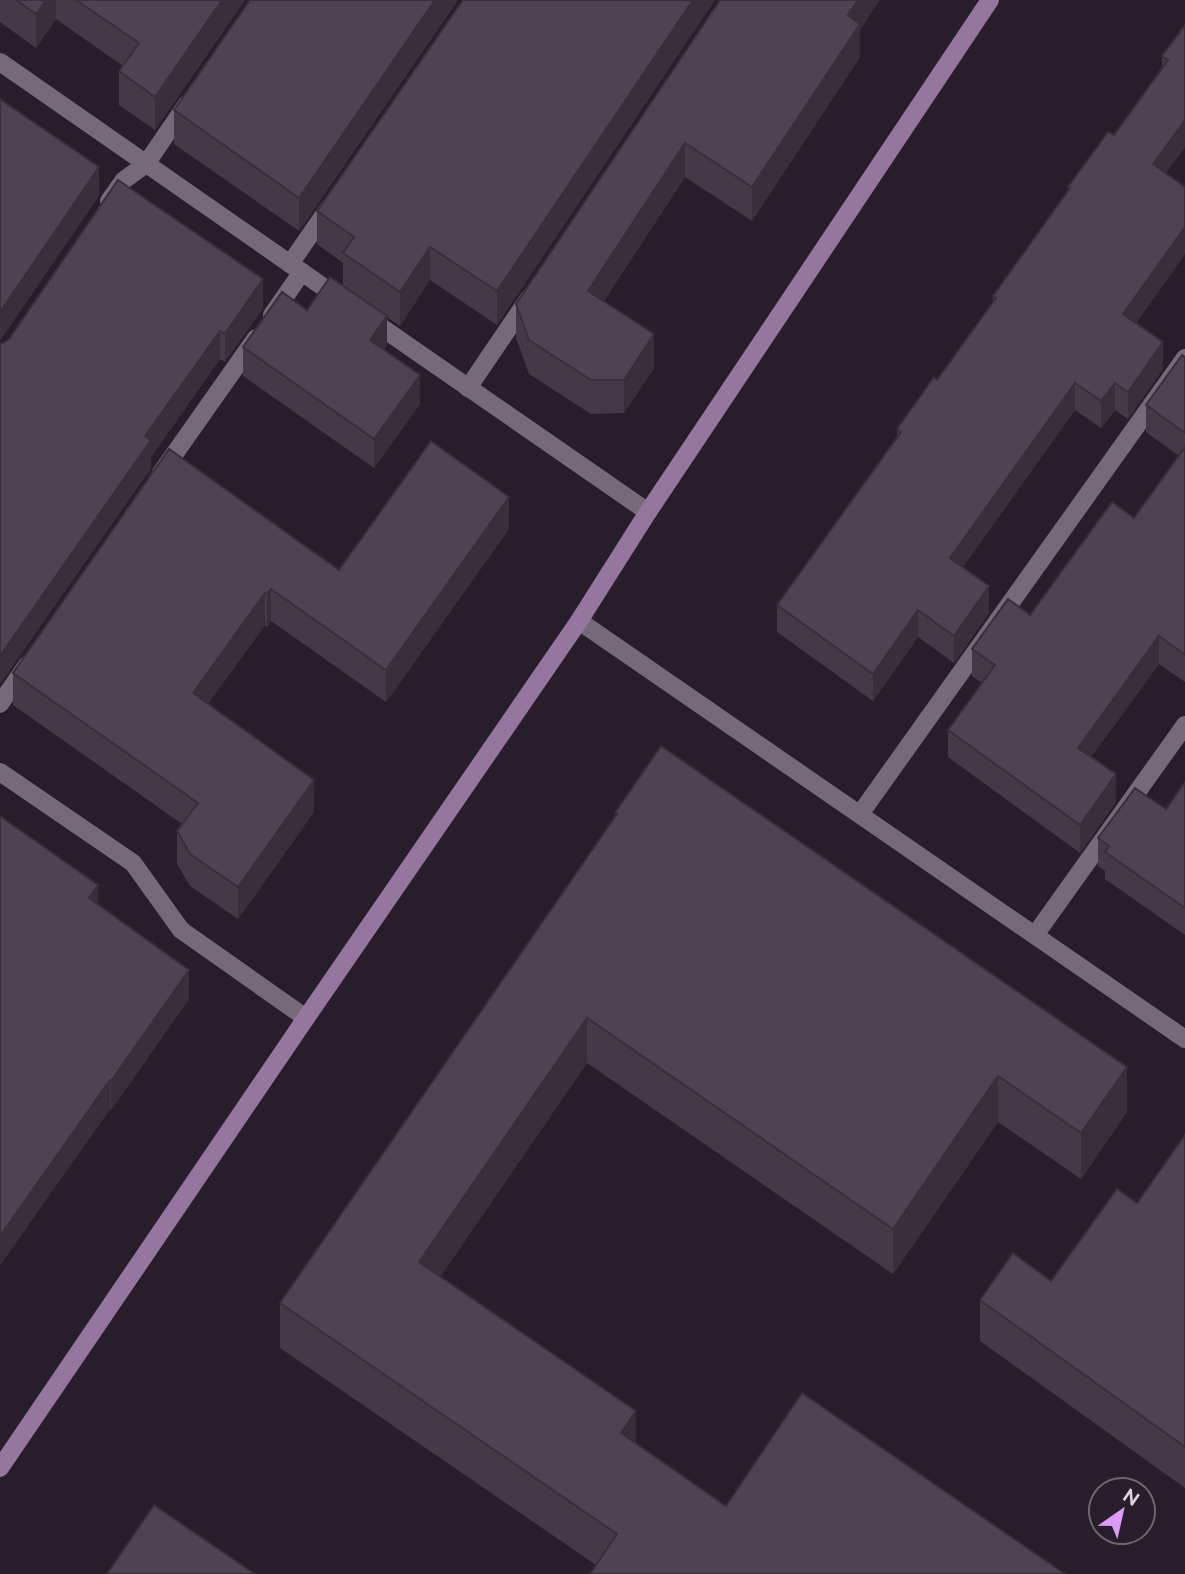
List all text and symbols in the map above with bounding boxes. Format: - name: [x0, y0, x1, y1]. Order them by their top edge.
- north arrow: [1087, 1476, 1157, 1546]
- text: N: [1119, 1484, 1144, 1510]

